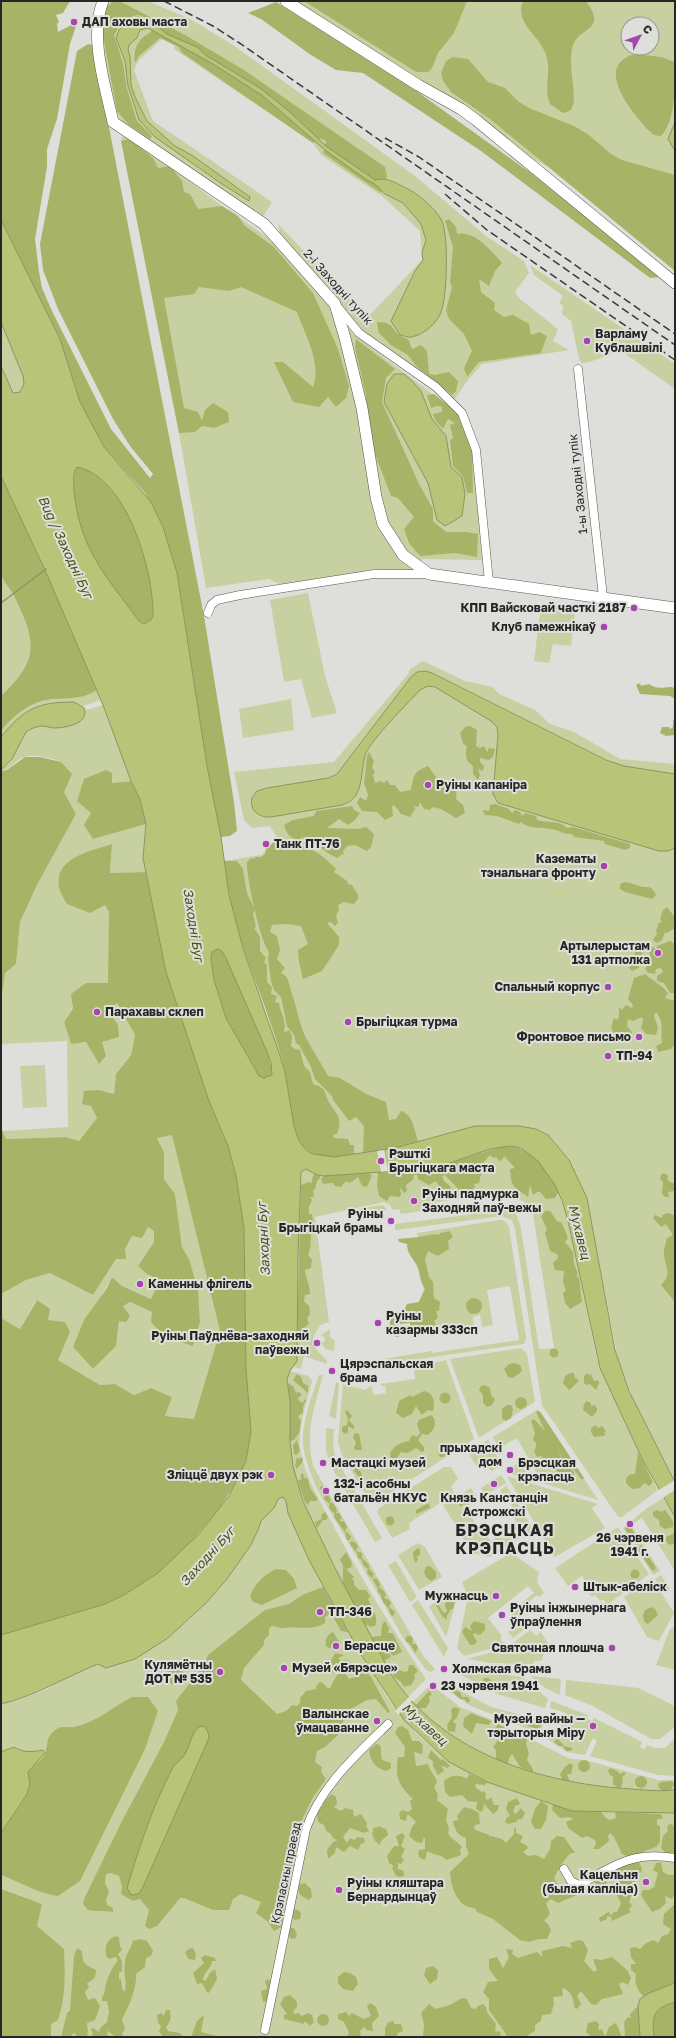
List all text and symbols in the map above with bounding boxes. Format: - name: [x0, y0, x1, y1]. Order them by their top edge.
- place label: ДАП аховы маста: [82, 14, 187, 29]
- north arrow: [620, 16, 660, 56]
- marker: ДАП аховы маста: [69, 17, 79, 27]
- text: С: [640, 22, 656, 36]
- street label: 2-і Заходні тупік: [300, 246, 376, 328]
- place label: Варламу Кублашвілі: [595, 326, 663, 355]
- marker: Варламу Кублашвілі: [582, 336, 592, 346]
- street label: 1-ы Заходні тупік: [565, 433, 590, 535]
- water label: Bug / Заходні Буг: [35, 493, 98, 603]
- place label: КПП Вайсковай часткі 2187: [460, 600, 626, 615]
- marker: КПП Вайсковай часткі 2187: [629, 603, 639, 613]
- place label: Клуб памежнікаў: [491, 619, 597, 634]
- marker: Клуб памежнікаў: [599, 622, 609, 632]
- place label: Руіны капаніра: [436, 777, 527, 792]
- marker: Руіны капаніра: [423, 780, 433, 790]
- place label: Танк ПТ-76: [274, 836, 340, 851]
- marker: Танк ПТ-76: [261, 839, 271, 849]
- place label: Казематы тэнальнага фронту: [481, 851, 597, 880]
- marker: Казематы тэнальнага фронту: [599, 861, 609, 871]
- water label: Заходні Буг: [180, 887, 208, 965]
- place label: Артылерыстам 131 артполка: [560, 938, 650, 967]
- marker: Артылерыстам 131 артполка: [653, 948, 663, 958]
- place label: Спальный корпус: [494, 979, 600, 994]
- marker: Спальный корпус: [603, 982, 613, 992]
- place label: Парахавы склеп: [105, 1004, 204, 1019]
- marker: Парахавы склеп: [92, 1007, 102, 1017]
- place label: Брыгіцкая турма: [356, 1014, 458, 1029]
- marker: Брыгіцкая турма: [343, 1017, 353, 1027]
- place label: Фронтовое письмо: [517, 1029, 631, 1044]
- marker: Фронтовое письмо: [634, 1032, 644, 1042]
- place label: ТП-94: [616, 1048, 653, 1063]
- marker: ТП-94: [603, 1051, 613, 1061]
- place label: Рэшткі Брыгіцкага маста: [389, 1146, 494, 1175]
- marker: Рэшткі Брыгіцкага маста: [376, 1156, 386, 1166]
- place label: Руіны падмурка Заходняй паў-вежы: [422, 1186, 541, 1215]
- marker: Руіны падмурка Заходняй паў-вежы: [409, 1196, 419, 1206]
- water label: Заходні Буг: [253, 1199, 273, 1277]
- water label: Мухавец: [565, 1203, 595, 1262]
- place label: Руіны Брыгіцкай брамы: [278, 1206, 383, 1235]
- marker: Руіны Брыгіцкай брамы: [386, 1216, 396, 1226]
- place label: Каменны флігель: [148, 1276, 252, 1291]
- marker: Каменны флігель: [135, 1279, 145, 1289]
- place label: Руіны казармы 333сп: [386, 1308, 478, 1337]
- marker: Руіны казармы 333сп: [373, 1318, 383, 1328]
- place label: Руіны Паўднёва-заходняй паўвежы: [151, 1328, 309, 1357]
- marker: Руіны Паўднёва-заходняй паўвежы: [312, 1338, 322, 1348]
- place label: Цярэспальская брама: [340, 1356, 433, 1385]
- marker: Цярэспальская брама: [327, 1366, 337, 1376]
- place label: прыхадскі дом: [440, 1440, 502, 1469]
- marker: прыхадскі дом: [505, 1450, 515, 1460]
- place label: Мастацкі музей: [331, 1455, 426, 1470]
- place label: Брэсцкая крэпасць: [518, 1455, 576, 1484]
- marker: Мастацкі музей: [318, 1458, 328, 1468]
- marker: Брэсцкая крэпасць: [505, 1465, 515, 1475]
- place label: Зліццё двух рэк: [167, 1467, 263, 1482]
- marker: Зліццё двух рэк: [266, 1470, 276, 1480]
- place label: 132-і асобны батальён НКУС: [334, 1476, 428, 1505]
- marker: Князь Канстанцін Астрожскі: [489, 1479, 499, 1489]
- marker: 132-і асобны батальён НКУС: [321, 1486, 331, 1496]
- place label: Князь Канстанцін Астрожскі: [440, 1490, 548, 1519]
- marker: 26 чэрвеня 1941 г.: [625, 1519, 635, 1529]
- district label: БРЭСЦКАЯ КРЭПАСЦЬ: [455, 1520, 555, 1558]
- water label: Заходні Буг: [176, 1522, 239, 1589]
- place label: 26 чэрвеня 1941 г.: [596, 1530, 664, 1559]
- place label: Штык-абеліск: [583, 1579, 667, 1594]
- marker: Штык-абеліск: [570, 1582, 580, 1592]
- place label: Мужнасць: [425, 1588, 488, 1603]
- marker: Мужнасць: [491, 1591, 501, 1601]
- place label: Руіны інжынернага ўпраўлення: [510, 1600, 626, 1629]
- place label: ТП-346: [328, 1604, 372, 1619]
- marker: ТП-346: [315, 1607, 325, 1617]
- marker: Руіны інжынернага ўпраўлення: [497, 1610, 507, 1620]
- place label: Берасце: [344, 1638, 395, 1653]
- place label: Святочная плошча: [491, 1640, 604, 1655]
- marker: Берасце: [331, 1641, 341, 1651]
- marker: Святочная плошча: [607, 1643, 617, 1653]
- place label: Кулямётны ДОТ № 535: [144, 1657, 212, 1686]
- place label: Музей «Бярэсце»: [292, 1660, 398, 1675]
- place label: Холмская брама: [452, 1661, 551, 1676]
- marker: Музей «Бярэсце»: [279, 1663, 289, 1673]
- marker: Холмская брама: [439, 1664, 449, 1674]
- marker: Кулямётны ДОТ № 535: [215, 1667, 225, 1677]
- place label: 23 чэрвеня 1941: [441, 1678, 539, 1693]
- marker: 23 чэрвеня 1941: [428, 1681, 438, 1691]
- water label: Мухавец: [399, 1699, 452, 1749]
- place label: Валынскае ўмацаванне: [296, 1706, 369, 1735]
- place label: Музей вайны — тэрыторыя Міру: [487, 1711, 586, 1740]
- marker: Валынскае ўмацаванне: [372, 1716, 382, 1726]
- marker: Музей вайны — тэрыторыя Міру: [588, 1721, 598, 1731]
- street label: Крэпасны праезд: [267, 1821, 304, 1925]
- place label: Кацельня (былая капліца): [542, 1867, 638, 1896]
- place label: Руіны кляштара Бернардынцаў: [347, 1875, 444, 1904]
- marker: Кацельня (былая капліца): [641, 1877, 651, 1887]
- marker: Руіны кляштара Бернардынцаў: [334, 1885, 344, 1895]

